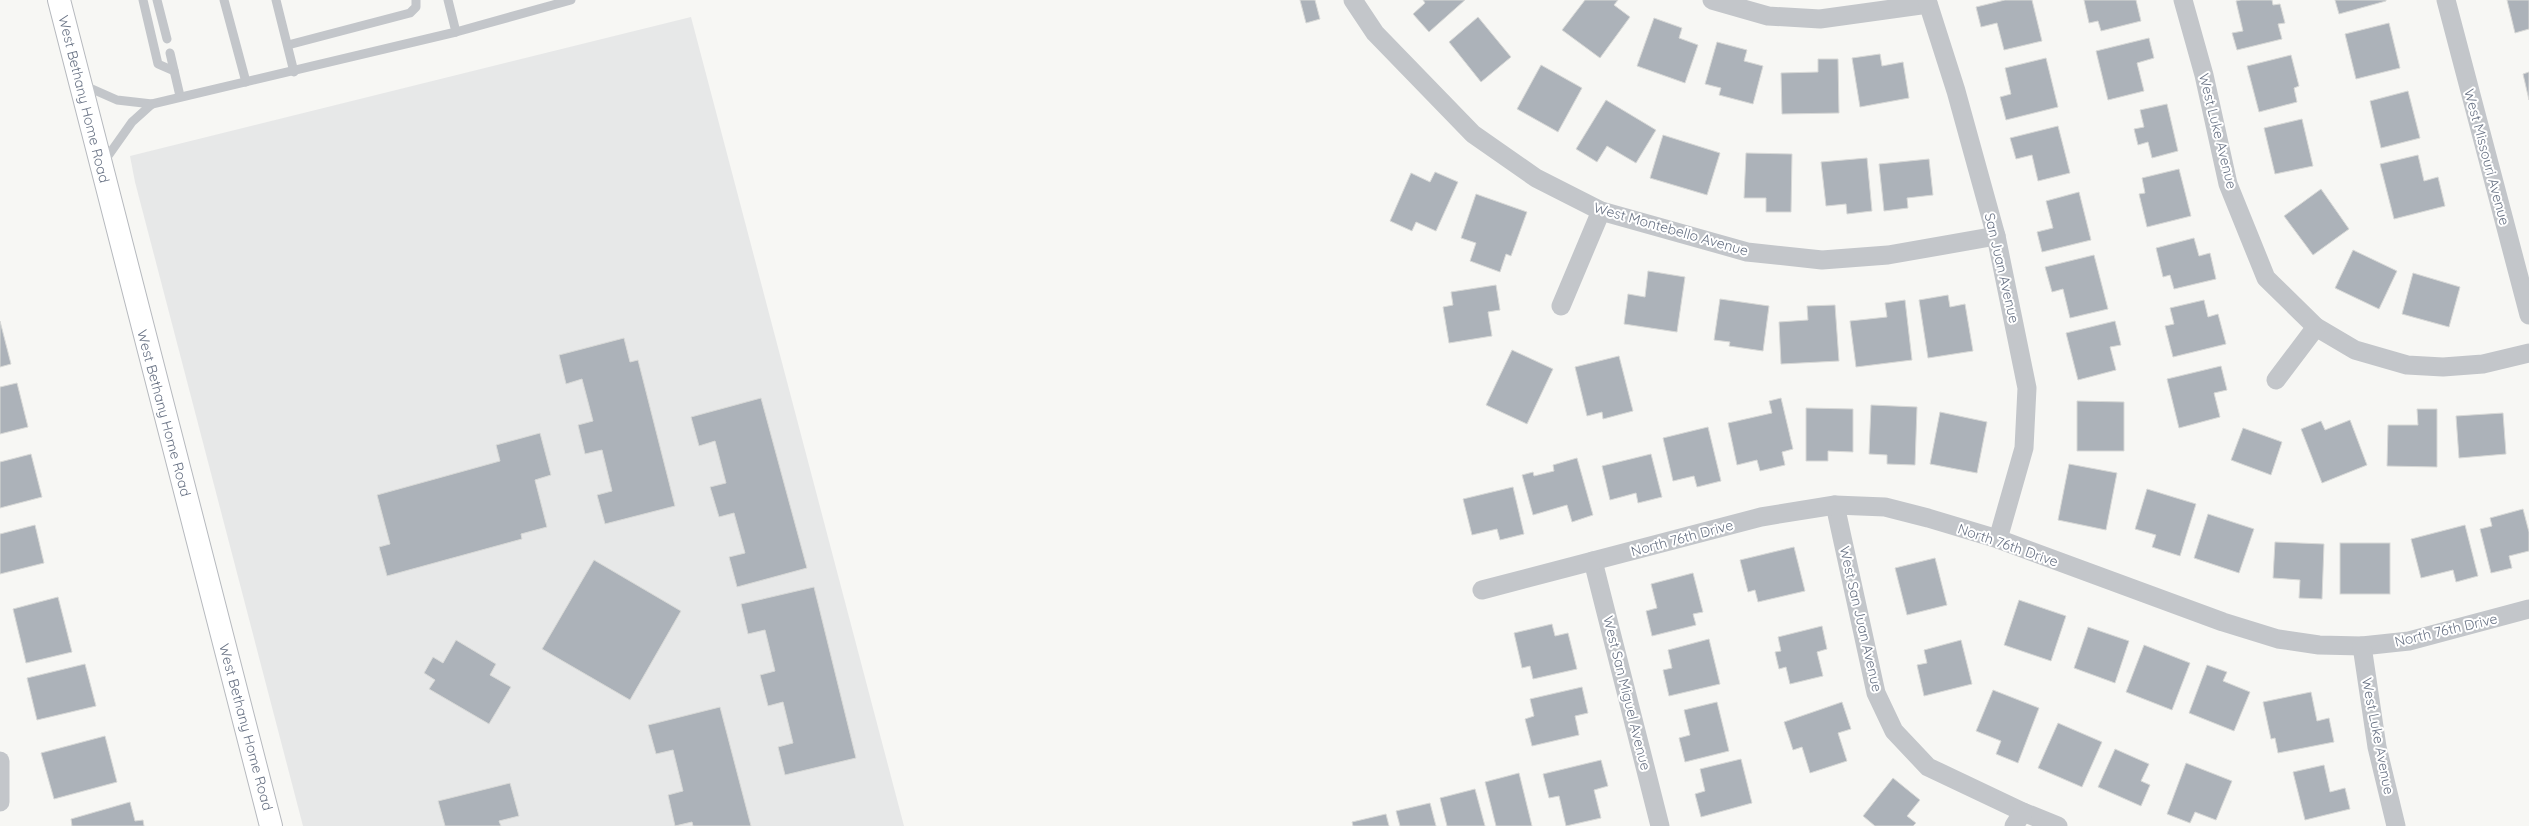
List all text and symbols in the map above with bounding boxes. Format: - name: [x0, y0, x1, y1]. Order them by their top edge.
- street label: West Bethany Home Road: [54, 13, 114, 185]
- street label: West Luke Avenue: [2195, 71, 2241, 191]
- street label: West Missouri Avenue: [2460, 87, 2514, 227]
- street label: West Montebello Avenue: [1592, 198, 1750, 260]
- street label: San Juan Avenue: [1981, 211, 2023, 325]
- street label: West Bethany Home Road: [133, 328, 195, 498]
- street label: North 76th Drive: [1629, 516, 1735, 560]
- street label: North 76th Drive: [1955, 519, 2061, 571]
- street label: West San Juan Avenue: [1835, 544, 1887, 694]
- street label: North 76th Drive: [2393, 609, 2499, 651]
- street label: West San Miguel Avenue: [1599, 614, 1655, 772]
- street label: West Bethany Home Road: [215, 642, 277, 812]
- street label: West Luke Avenue: [2358, 676, 2398, 796]

